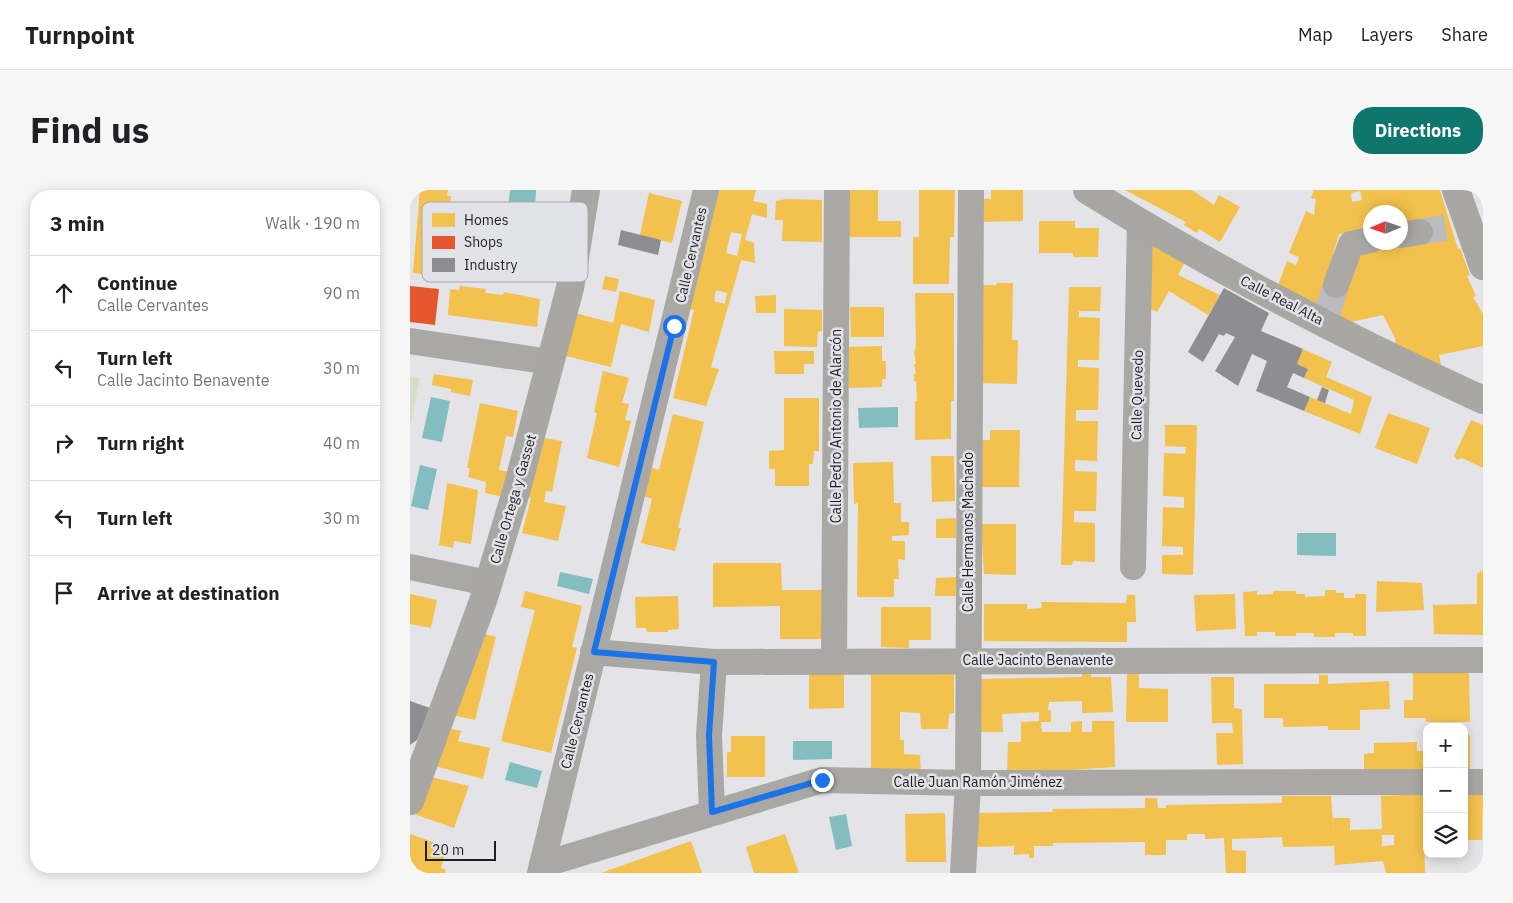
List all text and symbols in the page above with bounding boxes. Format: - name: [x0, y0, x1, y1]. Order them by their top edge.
- text: Turnpoint: [25, 19, 135, 51]
- text: Map: [1298, 23, 1333, 46]
- text: Layers: [1361, 23, 1413, 46]
- text: Share: [1441, 23, 1488, 46]
- text: Find us: [30, 107, 149, 153]
- button: Directions: [1353, 107, 1483, 154]
- legend: [422, 202, 588, 282]
- street label: Calle Cervantes: [671, 205, 711, 305]
- north arrow: [1363, 205, 1408, 250]
- text: 3 min: [50, 209, 105, 237]
- text: Homes: [464, 211, 509, 229]
- text: Walk · 190 m: [265, 213, 360, 233]
- text: Shops: [464, 233, 503, 251]
- text: Industry: [464, 256, 518, 274]
- text: Continue: [97, 271, 177, 295]
- street label: Calle Real Alta: [1237, 271, 1327, 329]
- icon: ahead: [50, 279, 78, 307]
- text: 90 m: [323, 283, 360, 303]
- text: Calle Cervantes: [97, 295, 209, 315]
- route start: [663, 315, 686, 338]
- street label: Calle Pedro Antonio de Alarcón: [827, 329, 845, 523]
- text: Turn left: [97, 346, 173, 370]
- street label: Calle Quevedo: [1127, 349, 1147, 440]
- icon: left: [50, 354, 78, 382]
- text: 30 m: [323, 358, 360, 378]
- text: Calle Jacinto Benavente: [97, 370, 269, 390]
- icon: right: [50, 429, 78, 457]
- text: Turn right: [97, 431, 184, 455]
- street label: Calle Ortega y Gasset: [486, 432, 540, 566]
- text: 40 m: [323, 433, 360, 453]
- street label: Calle Hermanos Machado: [959, 452, 977, 612]
- icon: left: [50, 504, 78, 532]
- text: Turn left: [97, 506, 173, 530]
- text: 30 m: [323, 508, 360, 528]
- icon: arrive: [50, 579, 78, 607]
- text: Arrive at destination: [97, 581, 280, 605]
- street label: Calle Jacinto Benavente: [963, 651, 1114, 669]
- street label: Calle Cervantes: [556, 671, 598, 771]
- map controls: [1423, 723, 1468, 858]
- button: +: [1423, 723, 1468, 768]
- button: −: [1423, 768, 1468, 813]
- route end: [811, 769, 834, 792]
- street label: Calle Juan Ramón Jiménez: [894, 773, 1063, 791]
- button: layers: [1423, 813, 1468, 858]
- scale bar: [425, 838, 496, 861]
- text: 20 m: [432, 841, 464, 859]

